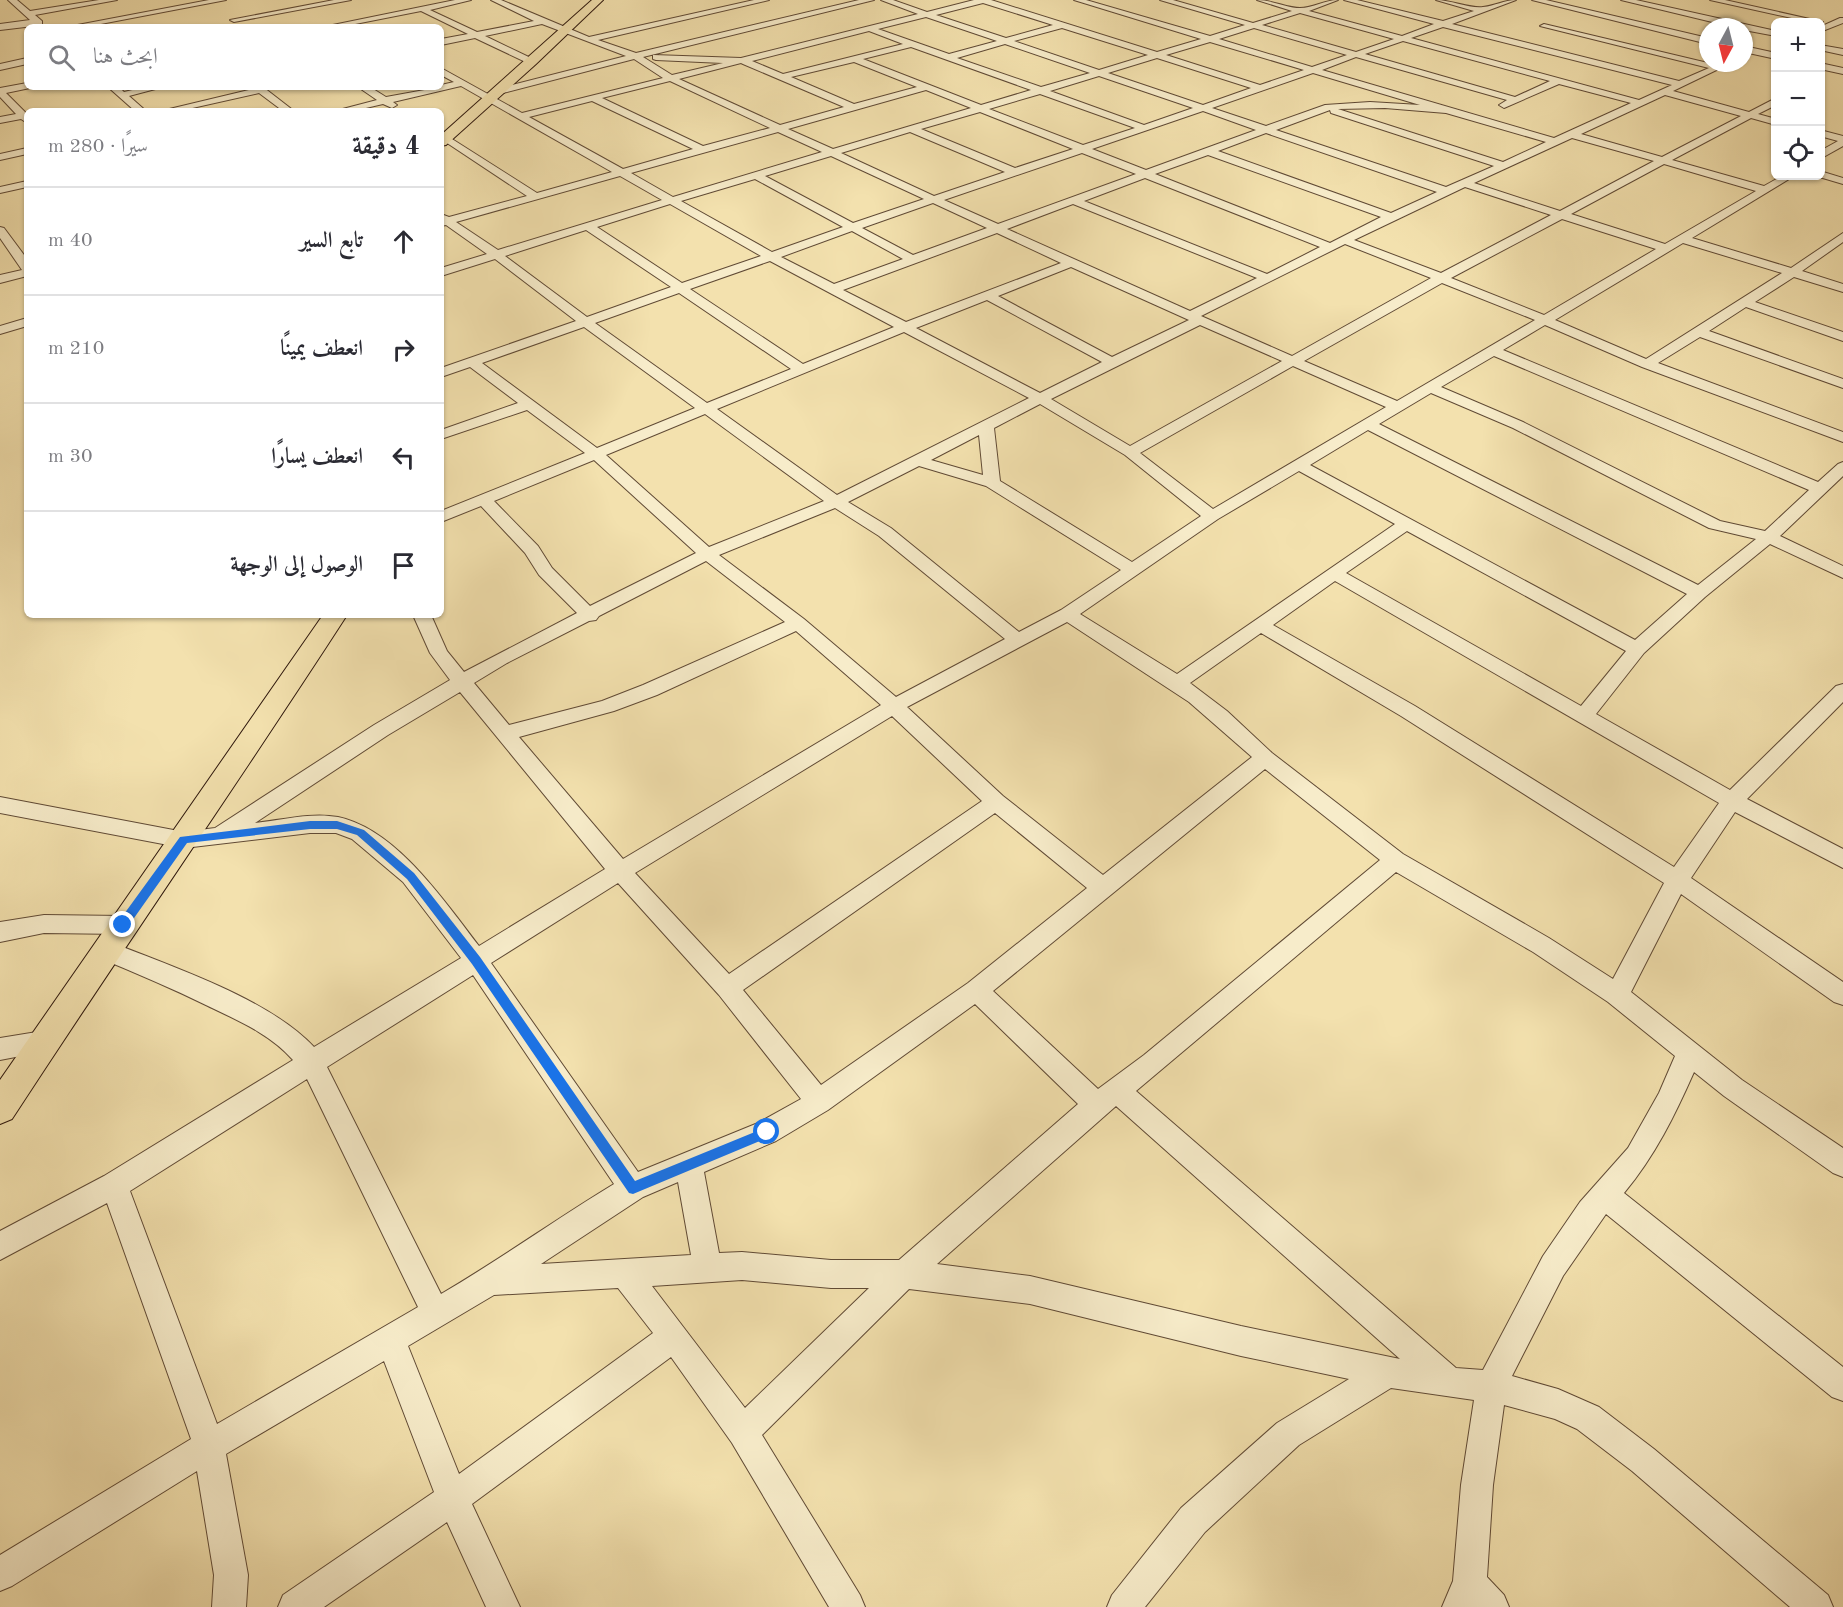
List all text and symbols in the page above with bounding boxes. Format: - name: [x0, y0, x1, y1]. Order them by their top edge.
- north arrow: [1699, 18, 1753, 72]
- map controls: [1771, 18, 1825, 180]
- button: +: [1771, 18, 1825, 72]
- search box: [24, 24, 444, 90]
- icon: search: [45, 41, 78, 74]
- text: ابحث هنا: [93, 46, 158, 68]
- button: −: [1771, 72, 1825, 126]
- button: locate: [1771, 126, 1825, 180]
- text: 4 دقيقة: [352, 134, 420, 160]
- text: سيرًا · 280 m: [48, 137, 148, 157]
- icon: ahead: [387, 225, 420, 258]
- text: تابع السير: [299, 230, 363, 252]
- text: 40 m: [48, 231, 93, 251]
- icon: right: [387, 333, 420, 366]
- text: انعطف يمينًا: [280, 338, 363, 360]
- text: 210 m: [48, 339, 104, 359]
- icon: left: [387, 441, 420, 474]
- text: انعطف يسارًا: [271, 446, 363, 468]
- text: 30 m: [48, 447, 93, 467]
- icon: arrive: [387, 549, 420, 582]
- text: الوصول إلى الوجهة: [230, 554, 363, 576]
- route end: [109, 911, 135, 937]
- route start: [753, 1118, 779, 1144]

